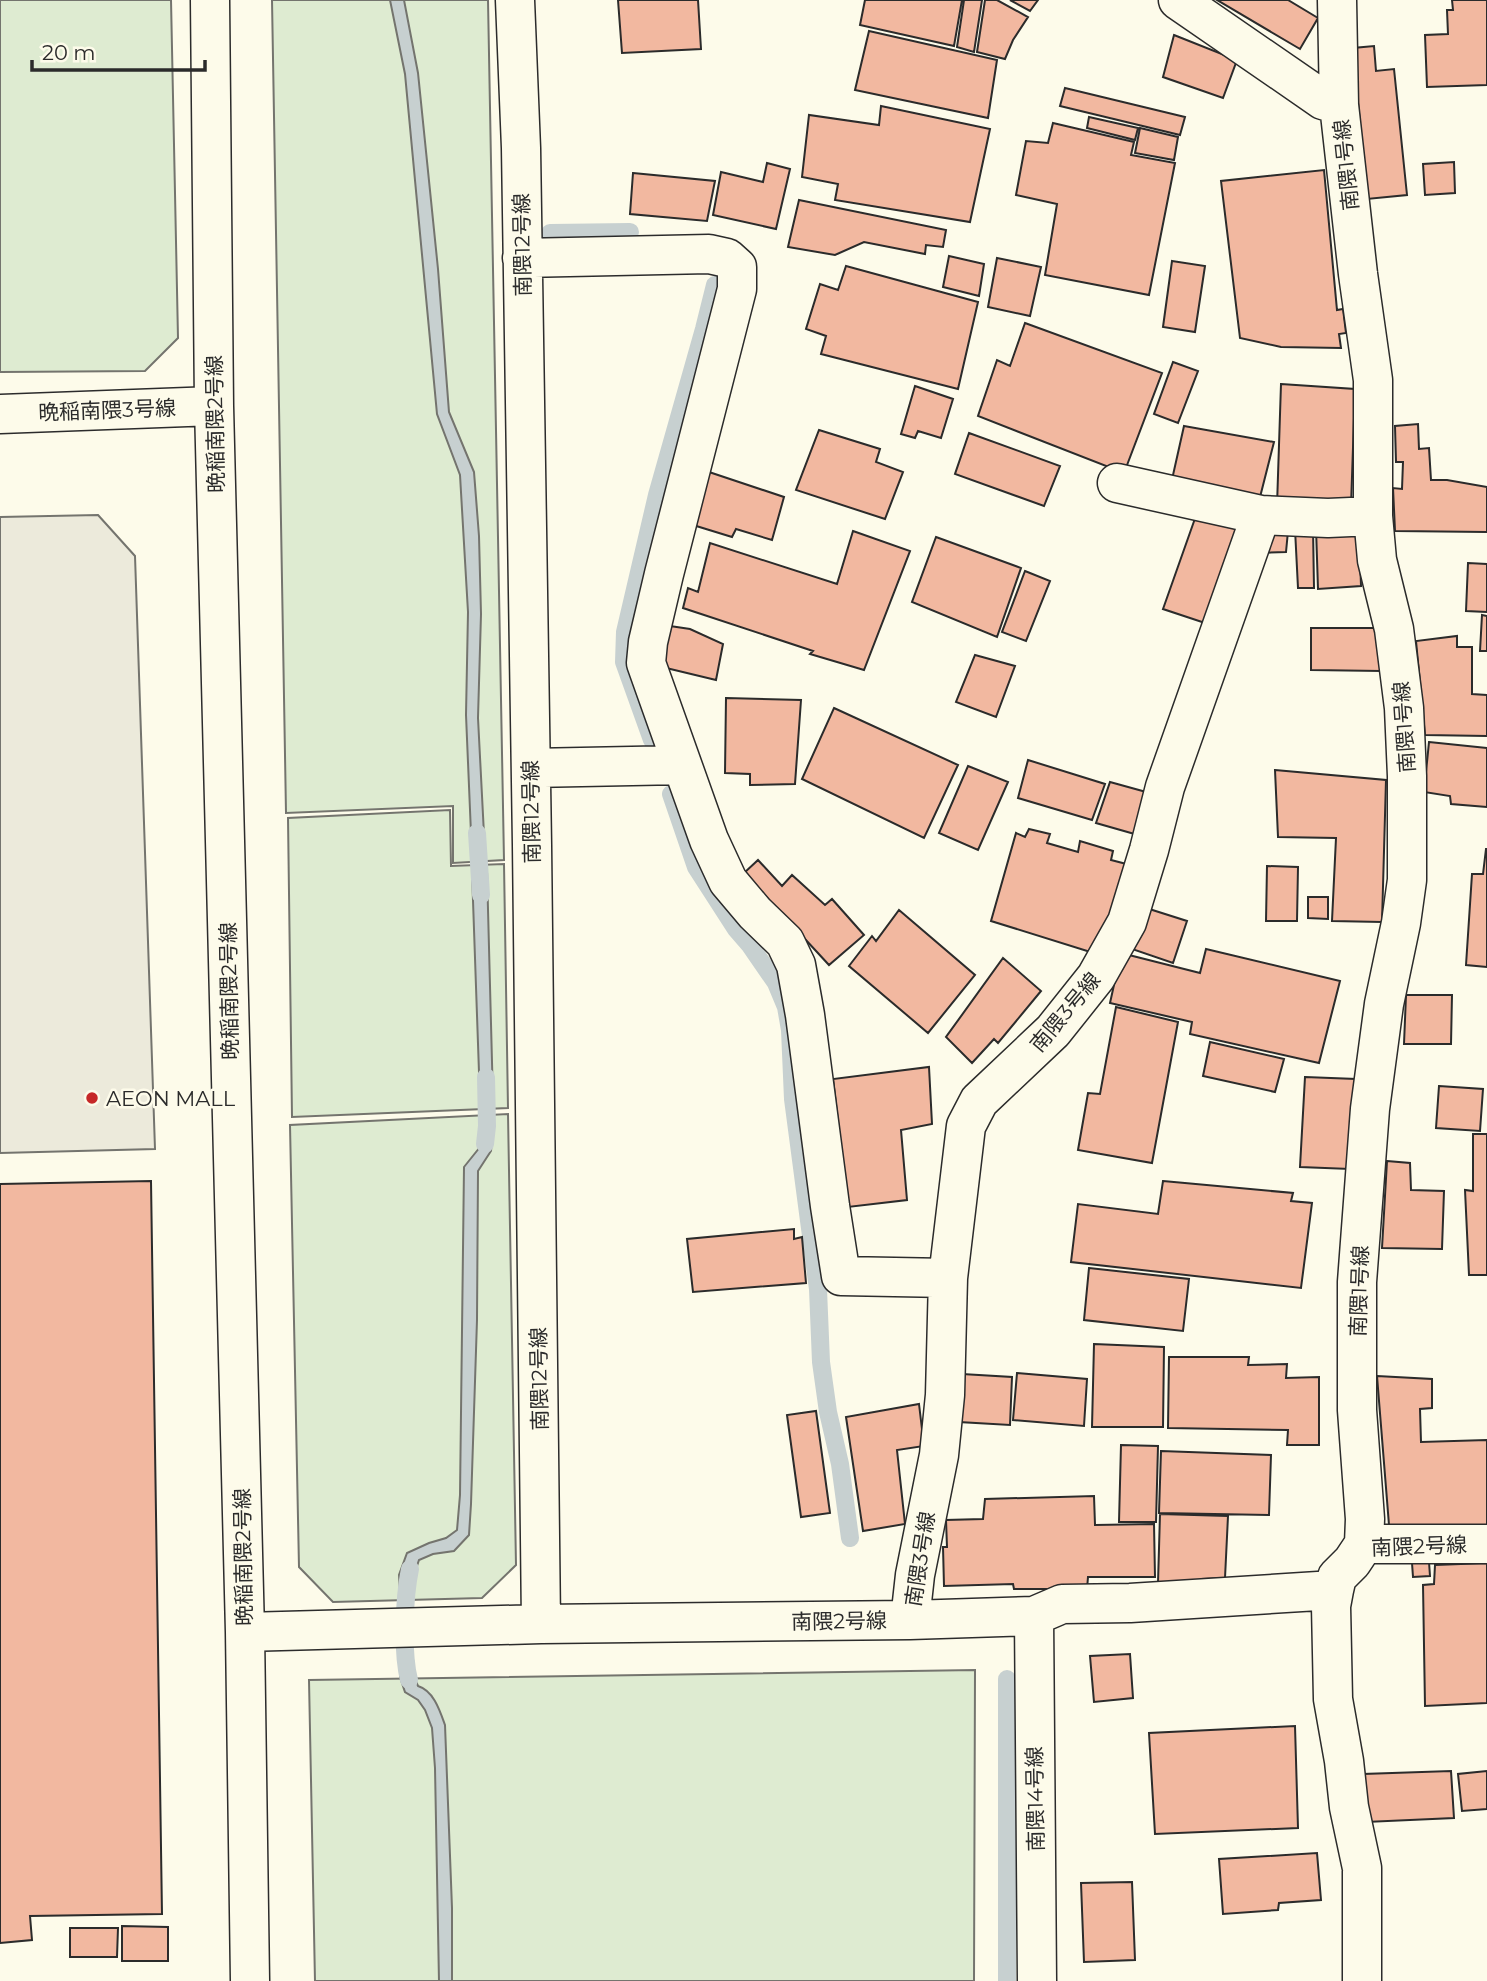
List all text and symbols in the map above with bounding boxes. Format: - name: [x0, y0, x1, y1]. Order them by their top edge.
- scale bar: [32, 28, 205, 72]
- text: 20 m: [42, 40, 96, 65]
- street label: 南隈1号線: [1329, 118, 1363, 212]
- street label: 南隈12号線: [509, 193, 535, 297]
- street label: 晩稲南隈2号線: [201, 355, 229, 493]
- street label: 晩稲南隈3号線: [38, 395, 176, 425]
- street label: 南隈1号線: [1388, 680, 1420, 774]
- street label: 南隈12号線: [518, 760, 544, 864]
- street label: 晩稲南隈2号線: [215, 922, 243, 1060]
- street label: 南隈3号線: [1025, 967, 1105, 1057]
- place label: AEON MALL: [106, 1086, 236, 1111]
- marker: AEON MALL: [84, 1090, 100, 1106]
- street label: 南隈1号線: [1345, 1245, 1373, 1337]
- street label: 南隈12号線: [526, 1327, 552, 1431]
- street label: 晩稲南隈2号線: [229, 1488, 257, 1626]
- street label: 南隈3号線: [900, 1510, 940, 1608]
- street label: 南隈2号線: [1371, 1532, 1467, 1560]
- street label: 南隈2号線: [791, 1608, 887, 1634]
- street label: 南隈14号線: [1022, 1746, 1048, 1852]

